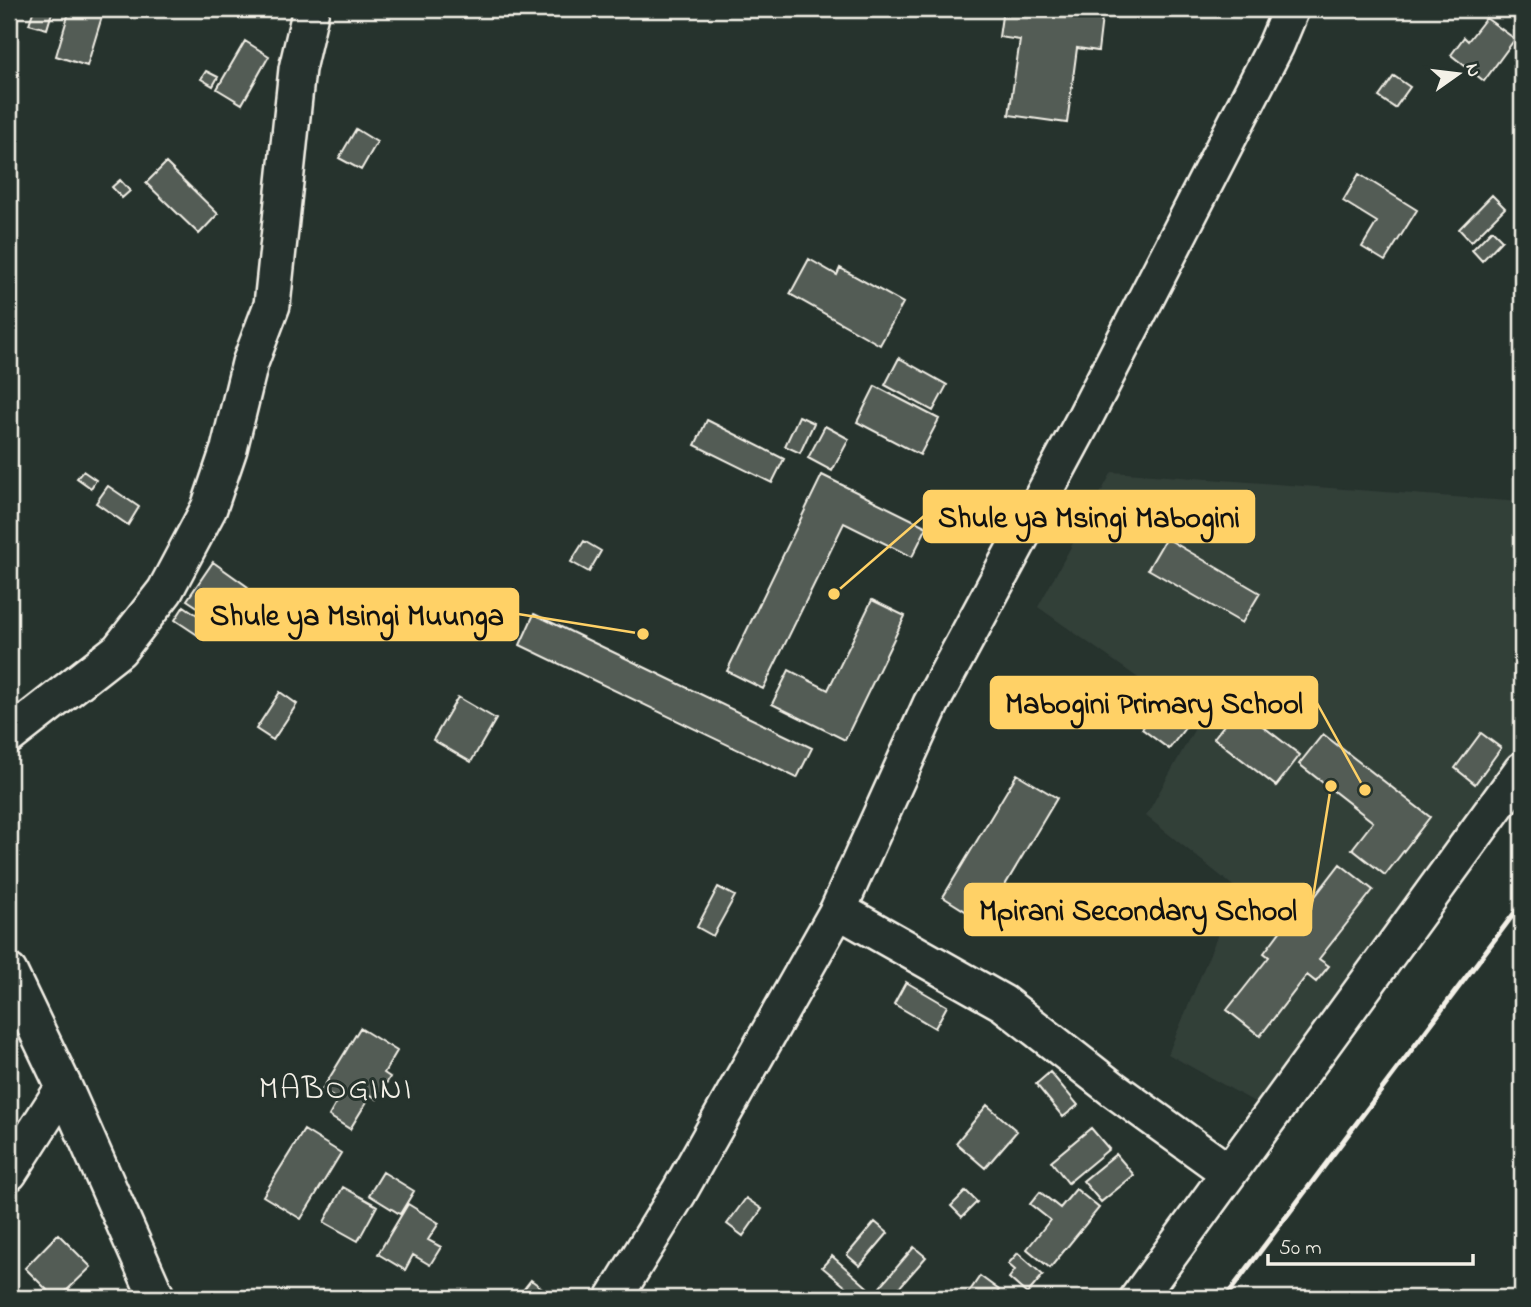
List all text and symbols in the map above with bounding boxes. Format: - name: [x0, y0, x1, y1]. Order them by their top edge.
- north arrow: [1422, 38, 1492, 108]
- text: N: [1457, 61, 1487, 80]
- callout: Shule ya Msingi Mabogini: [924, 491, 1254, 542]
- text: Shule ya Msingi Mabogini: [938, 498, 1240, 543]
- callout: Shule ya Msingi Muunga: [196, 589, 518, 640]
- text: Shule ya Msingi Muunga: [210, 596, 504, 641]
- callout: Mabogini Primary School: [991, 677, 1317, 728]
- text: Mabogini Primary School: [1005, 684, 1303, 729]
- callout: Mpirani Secondary School: [965, 884, 1311, 935]
- text: Mpirani Secondary School: [979, 891, 1297, 935]
- district label: MABOGINI: [259, 1067, 413, 1114]
- scale bar: [1268, 1223, 1473, 1267]
- text: 50 m: [1279, 1234, 1322, 1264]

